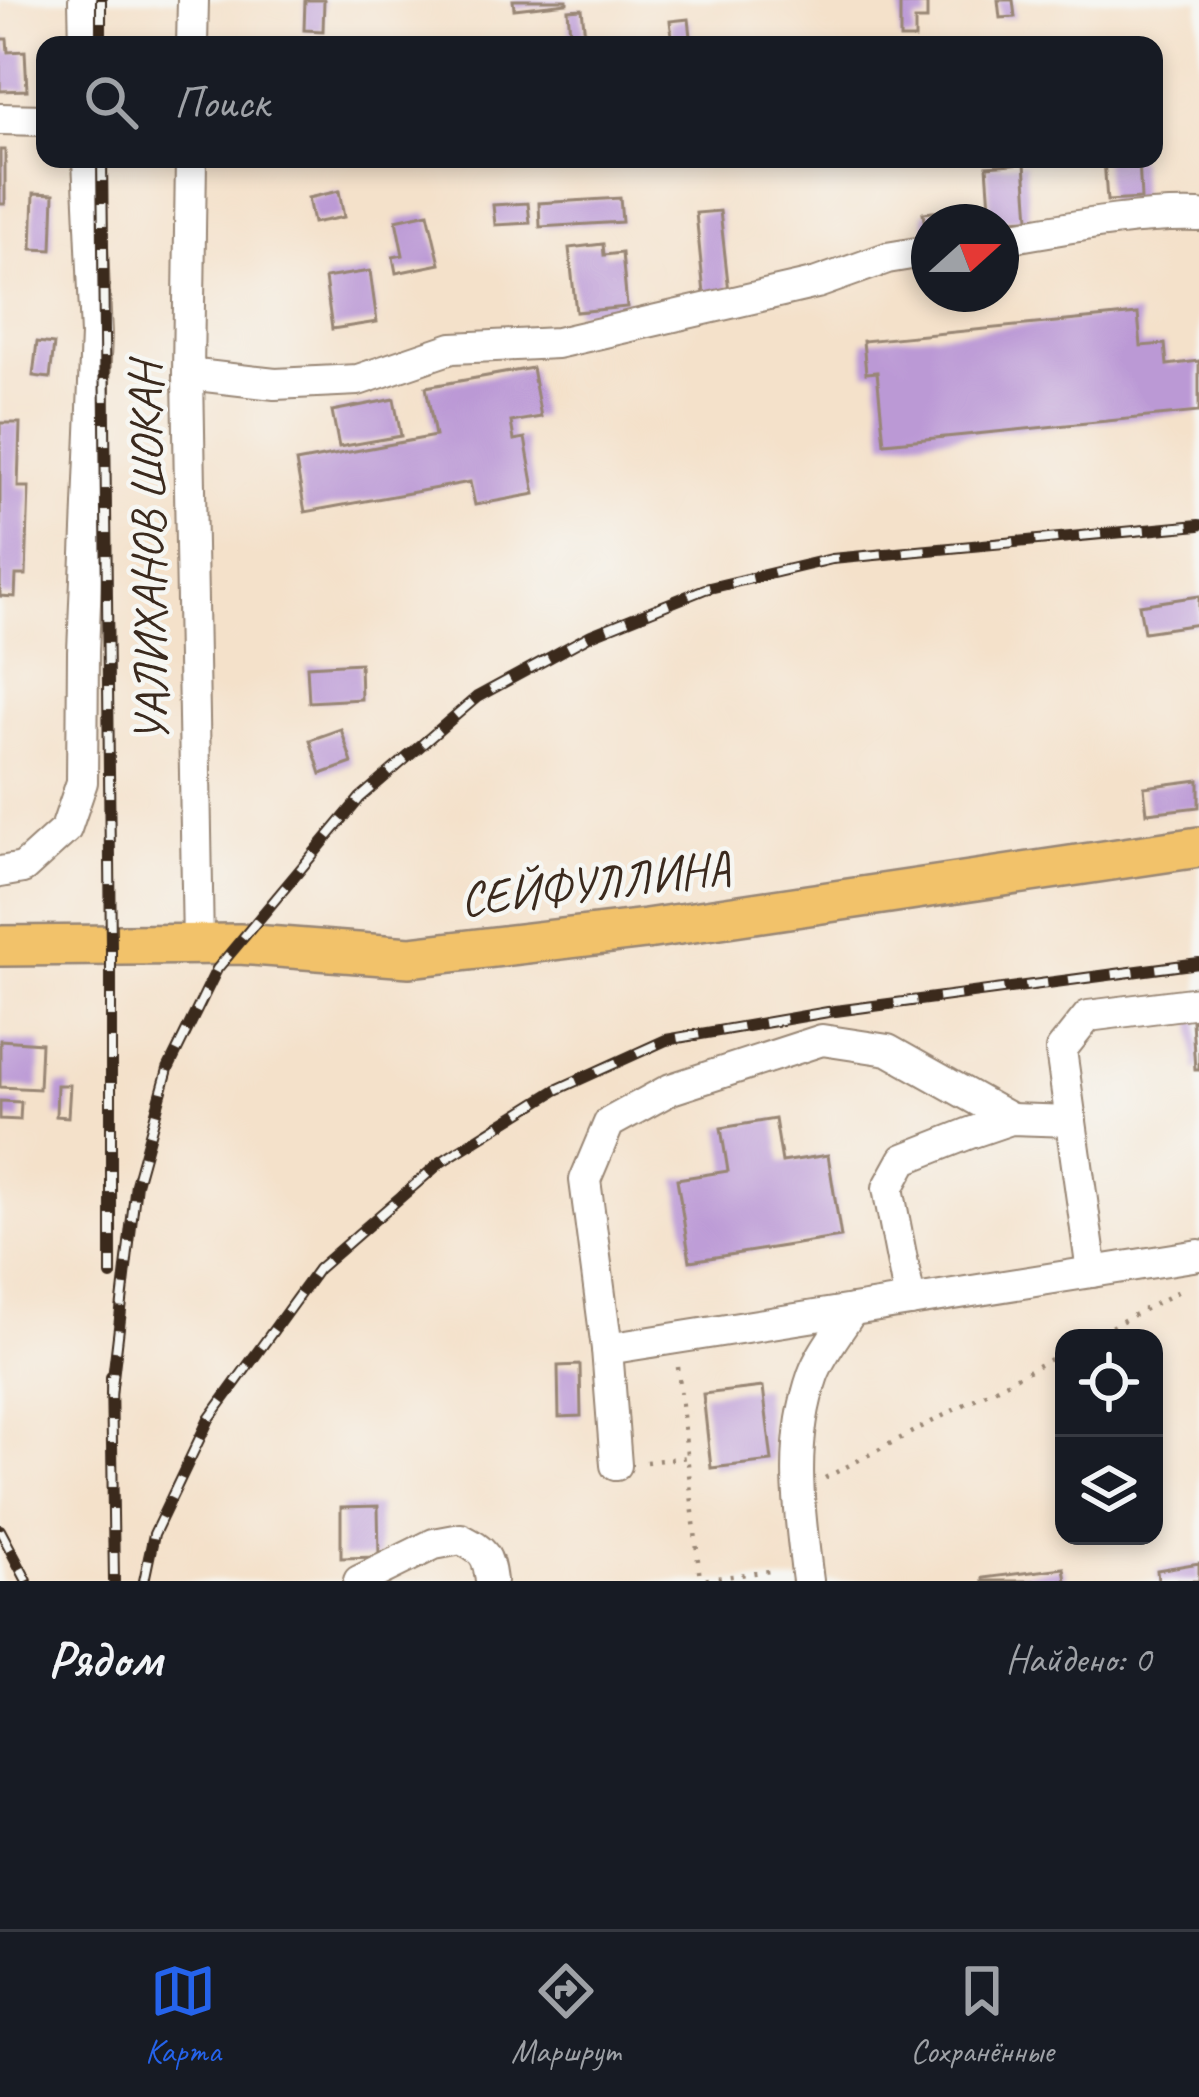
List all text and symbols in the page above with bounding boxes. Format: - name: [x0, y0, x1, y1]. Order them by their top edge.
- search box: [36, 36, 1163, 168]
- icon: search: [78, 69, 144, 135]
- text: Поиск: [174, 74, 269, 131]
- north arrow: [911, 204, 1019, 312]
- street label: УАЛИХАНОВ ШОКАН: [115, 355, 181, 743]
- street label: СЕЙФУЛЛИНА: [457, 837, 734, 929]
- map controls: [1055, 1329, 1163, 1545]
- button: locate: [1055, 1329, 1163, 1437]
- button: layers: [1055, 1437, 1163, 1545]
- text: Рядом: [48, 1627, 162, 1691]
- text: Найдено: 0: [1006, 1635, 1151, 1684]
- tab: Карта: [145, 1958, 221, 2072]
- tab: Маршрут: [511, 1958, 620, 2072]
- tab: Сохранённые: [910, 1958, 1054, 2072]

